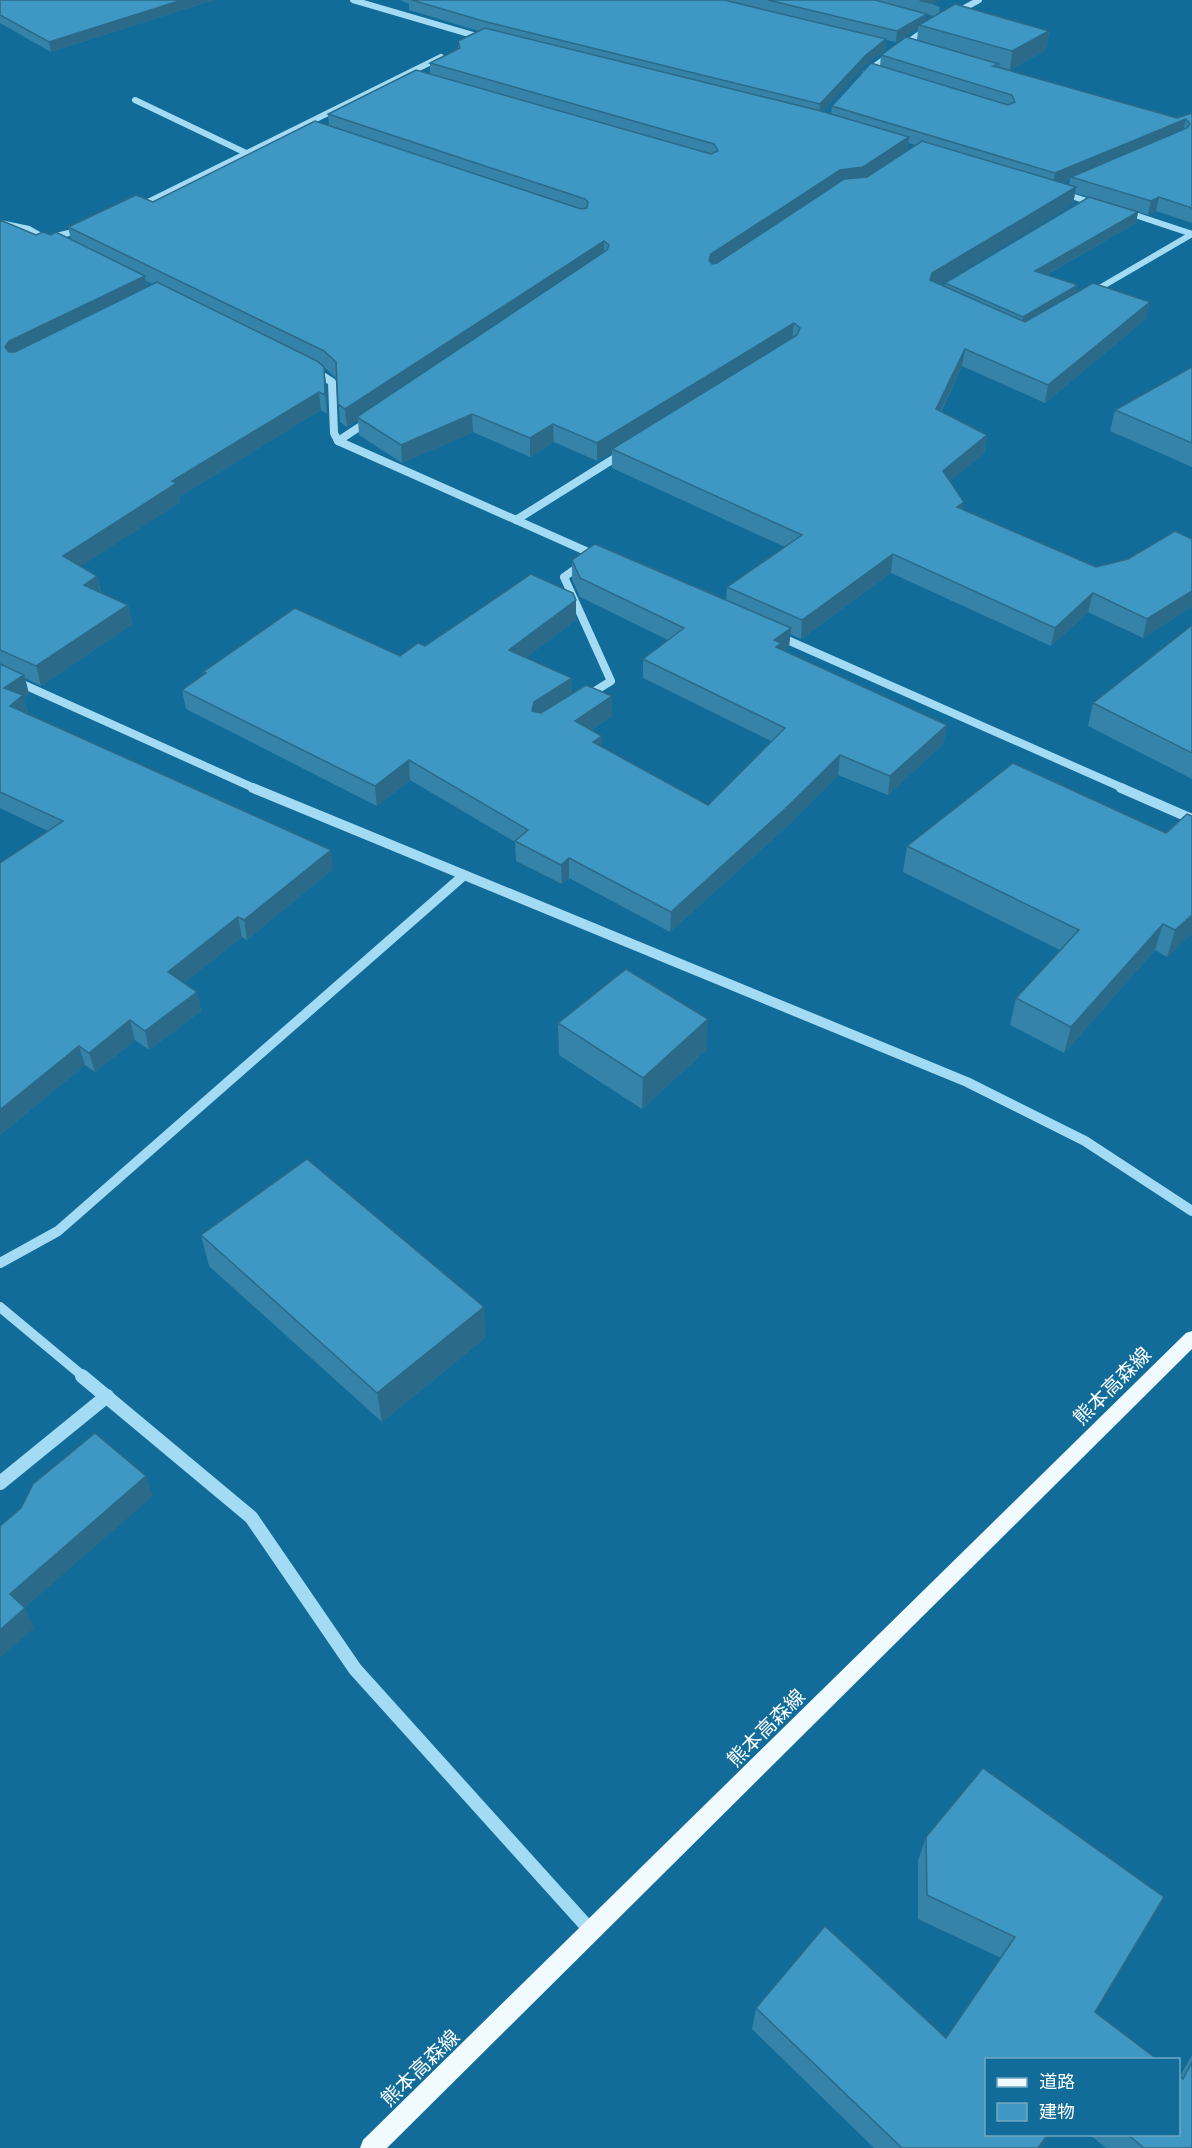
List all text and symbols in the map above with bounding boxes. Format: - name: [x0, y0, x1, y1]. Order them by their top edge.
- street label: 熊本高森線: [1068, 1342, 1156, 1430]
- street label: 熊本高森線: [722, 1684, 810, 1772]
- street label: 熊本高森線: [376, 2025, 464, 2111]
- legend: [985, 2058, 1180, 2136]
- text: 道路: [1039, 2071, 1075, 2093]
- text: 建物: [1039, 2101, 1075, 2123]

